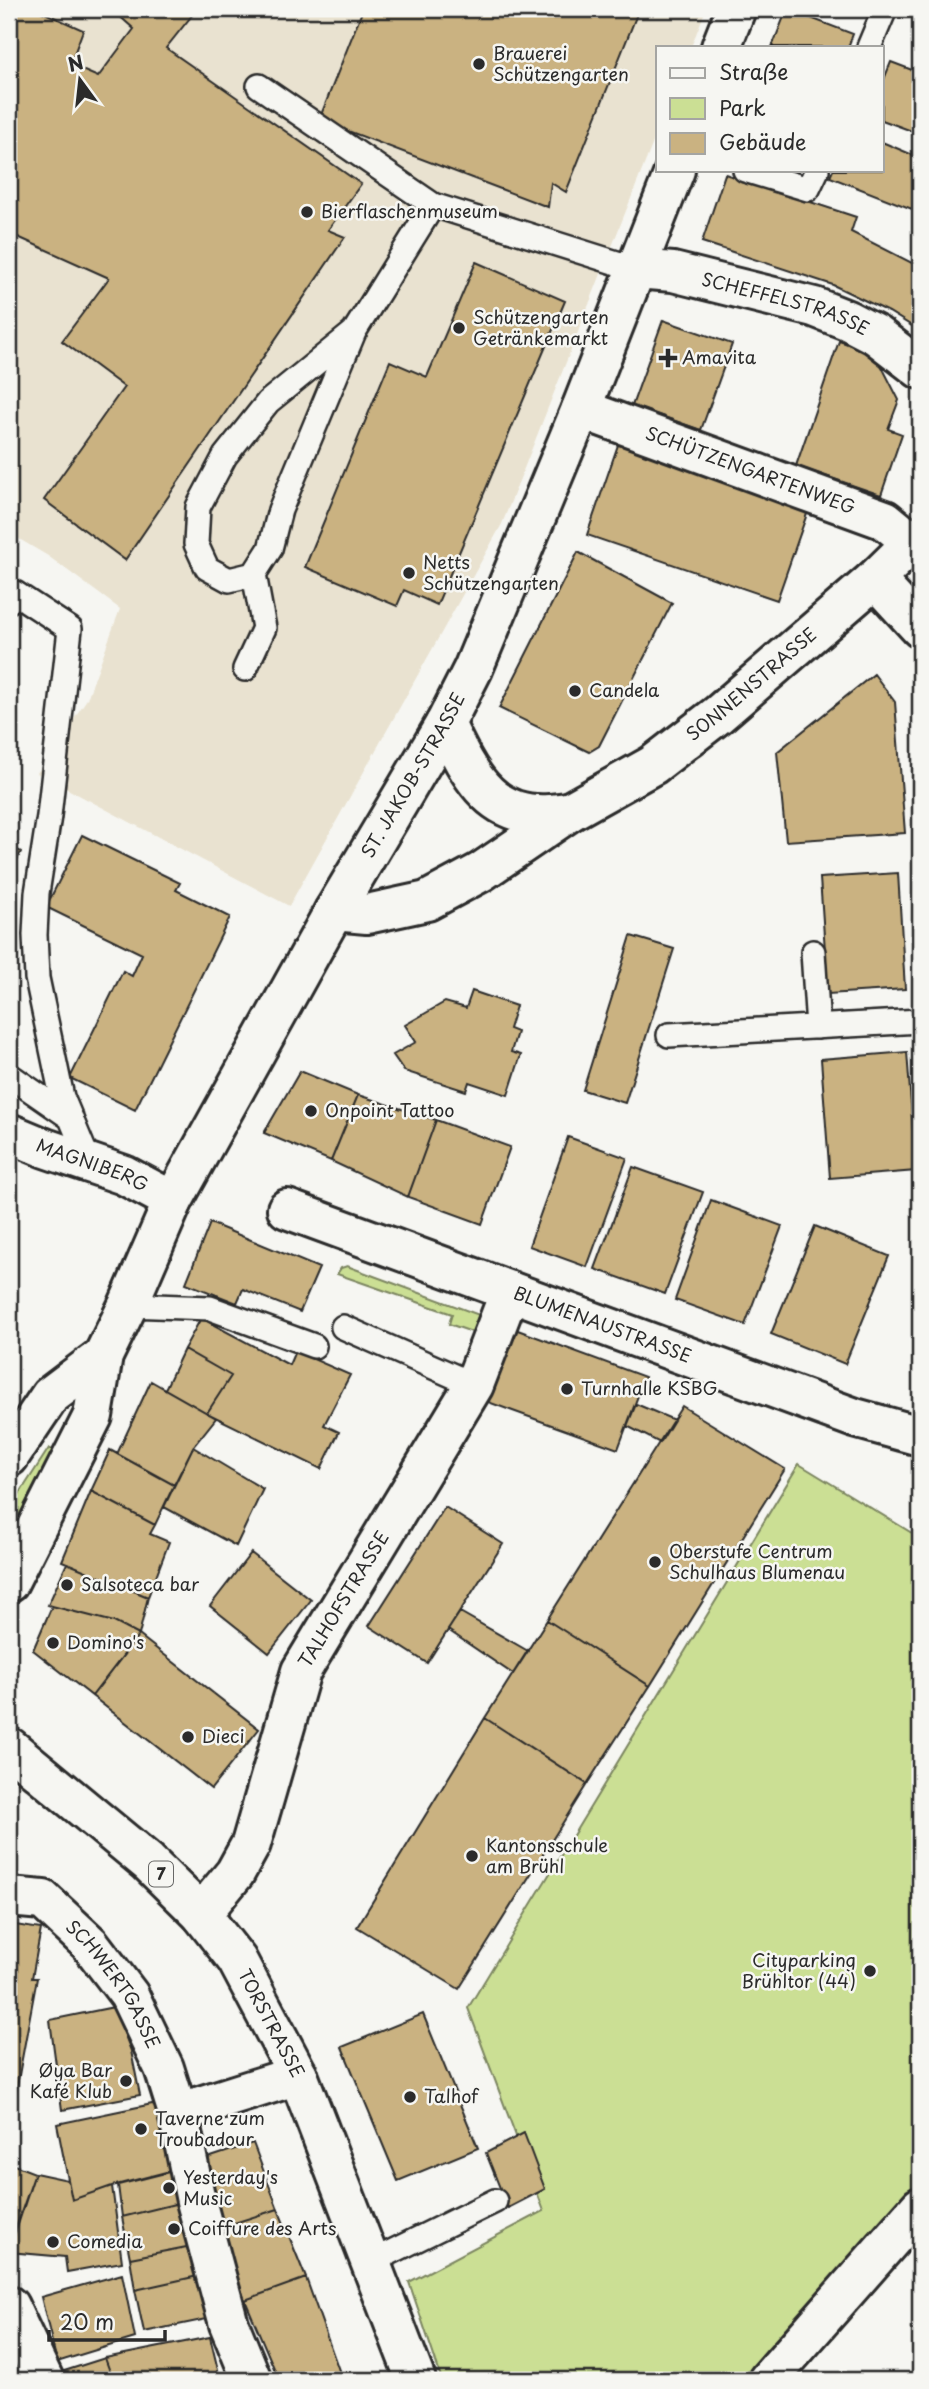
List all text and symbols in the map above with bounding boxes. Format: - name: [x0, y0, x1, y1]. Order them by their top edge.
- place label: Brauerei Schützengarten: [493, 39, 629, 87]
- north arrow: [46, 46, 116, 116]
- legend: [656, 46, 884, 172]
- text: N: [64, 47, 86, 78]
- text: Straße: [719, 55, 788, 87]
- marker: Brauerei Schützengarten: [471, 56, 487, 72]
- text: Park: [719, 91, 766, 123]
- text: Gebäude: [719, 125, 806, 157]
- place label: Bierflaschenmuseum: [321, 197, 498, 224]
- marker: Bierflaschenmuseum: [299, 204, 315, 220]
- street label: SCHEFFELSTRASSE: [699, 265, 875, 341]
- place label: Schützengarten Getränkemarkt: [473, 303, 609, 351]
- marker: Schützengarten Getränkemarkt: [451, 320, 467, 336]
- place label: Amavita: [682, 343, 757, 370]
- marker: Amavita: [660, 350, 676, 366]
- street label: SCHÜTZENGARTENWEG: [642, 419, 859, 520]
- place label: Netts Schützengarten: [423, 548, 559, 596]
- marker: Netts Schützengarten: [401, 565, 417, 581]
- street label: SONNENSTRASSE: [680, 620, 822, 747]
- place label: Candela: [589, 676, 660, 703]
- marker: Candela: [567, 683, 583, 699]
- street label: ST. JAKOB-STRASSE: [354, 687, 471, 862]
- place label: Onpoint Tattoo: [325, 1096, 455, 1123]
- marker: Onpoint Tattoo: [303, 1103, 319, 1119]
- street label: MAGNIBERG: [32, 1131, 153, 1197]
- street label: BLUMENAUSTRASSE: [510, 1279, 696, 1369]
- place label: Turnhalle KSBG: [581, 1374, 718, 1401]
- marker: Turnhalle KSBG: [559, 1381, 575, 1397]
- street label: TALHOFSTRASSE: [291, 1525, 395, 1672]
- place label: Oberstufe Centrum Schulhaus Blumenau: [669, 1537, 845, 1585]
- marker: Oberstufe Centrum Schulhaus Blumenau: [647, 1554, 663, 1570]
- place label: Salsoteca bar: [81, 1570, 200, 1597]
- marker: Salsoteca bar: [59, 1577, 75, 1593]
- place label: Domino's: [67, 1628, 144, 1655]
- marker: Domino's: [45, 1635, 61, 1651]
- place label: Dieci: [202, 1722, 244, 1749]
- marker: Dieci: [180, 1729, 196, 1745]
- place label: Kantonsschule am Brühl: [486, 1831, 608, 1879]
- marker: Kantonsschule am Brühl: [464, 1848, 480, 1864]
- road number: 7: [149, 1862, 173, 1886]
- street label: SCHWERTGASSE: [60, 1913, 168, 2053]
- place label: Cityparking Brühltor (44): [741, 1946, 856, 1994]
- marker: Cityparking Brühltor (44): [862, 1963, 878, 1979]
- street label: TORSTRASSE: [232, 1964, 312, 2082]
- place label: Øya Bar Kafé Klub: [30, 2056, 113, 2104]
- marker: Øya Bar Kafé Klub: [118, 2073, 134, 2089]
- place label: Talhof: [424, 2082, 480, 2109]
- marker: Talhof: [402, 2089, 418, 2105]
- place label: Taverne zum Troubadour: [155, 2104, 265, 2152]
- marker: Taverne zum Troubadour: [133, 2121, 149, 2137]
- place label: Yesterday's Music: [183, 2163, 278, 2211]
- marker: Yesterday's Music: [161, 2180, 177, 2196]
- place label: Coiffure des Arts: [188, 2214, 336, 2241]
- marker: Coiffure des Arts: [166, 2221, 182, 2237]
- place label: Comedia: [67, 2227, 143, 2254]
- marker: Comedia: [45, 2234, 61, 2250]
- scale bar: [49, 2298, 164, 2342]
- text: 20 m: [60, 2305, 114, 2337]

